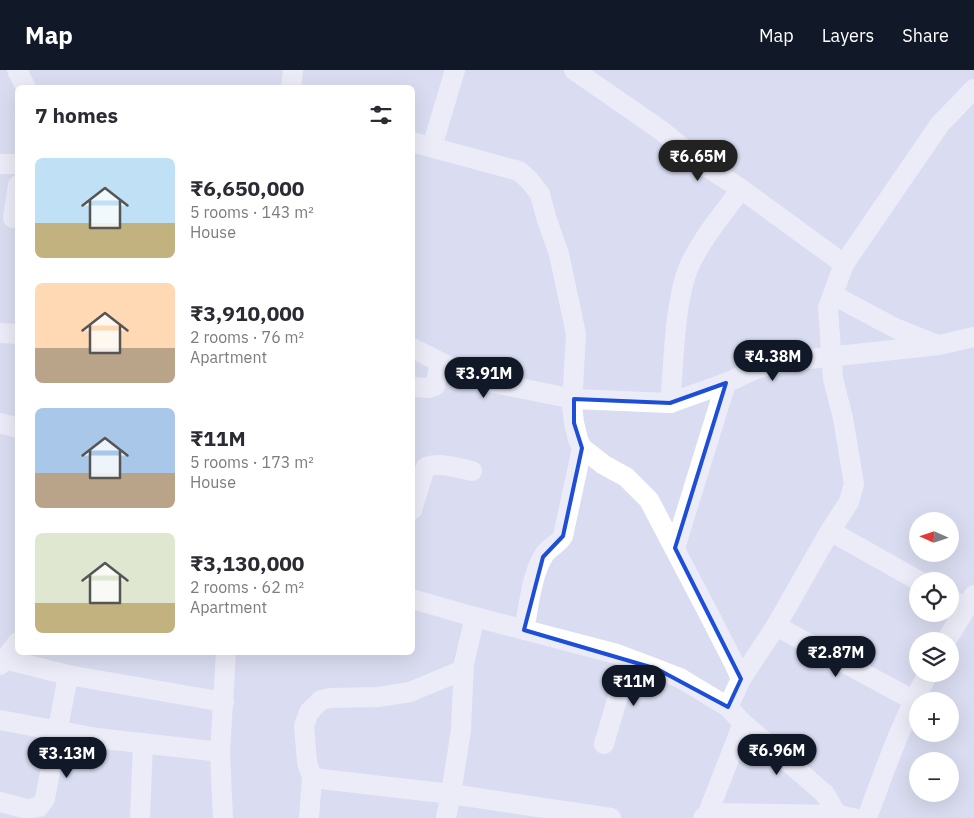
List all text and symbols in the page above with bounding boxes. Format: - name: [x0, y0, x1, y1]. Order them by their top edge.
- text: Map: [25, 19, 73, 51]
- text: Map: [759, 24, 794, 47]
- text: Layers: [822, 24, 874, 47]
- text: Share: [902, 24, 949, 47]
- text: 7 homes: [35, 101, 118, 129]
- icon: filters: [367, 101, 395, 129]
- pin: ₹6.65M: [657, 140, 739, 182]
- text: ₹6.65M: [670, 146, 726, 166]
- text: ₹6,650,000: [190, 174, 304, 202]
- icon: home: [75, 178, 135, 238]
- text: 5 rooms · 143 m²: [190, 202, 314, 222]
- text: House: [190, 222, 236, 242]
- text: ₹3,910,000: [190, 299, 304, 327]
- icon: home: [75, 303, 135, 363]
- text: 2 rooms · 76 m²: [190, 327, 304, 347]
- pin: ₹4.38M: [732, 340, 814, 382]
- text: ₹4.38M: [745, 346, 801, 366]
- text: Apartment: [190, 347, 267, 367]
- pin: ₹3.91M: [443, 356, 525, 399]
- text: ₹3.91M: [456, 363, 512, 383]
- text: ₹11M: [190, 424, 246, 452]
- icon: home: [75, 428, 135, 488]
- text: 5 rooms · 173 m²: [190, 452, 314, 472]
- text: House: [190, 472, 236, 492]
- north arrow: [909, 512, 959, 562]
- map controls: [909, 512, 959, 802]
- text: ₹3,130,000: [190, 549, 304, 577]
- icon: home: [75, 553, 135, 613]
- button: locate: [909, 572, 959, 622]
- text: 2 rooms · 62 m²: [190, 577, 304, 597]
- text: Apartment: [190, 597, 267, 617]
- button: layers: [909, 632, 959, 682]
- pin: ₹2.87M: [795, 636, 877, 678]
- text: ₹2.87M: [808, 642, 864, 662]
- pin: ₹11M: [604, 664, 664, 707]
- text: ₹11M: [613, 671, 655, 691]
- button: +: [909, 692, 959, 742]
- pin: ₹6.96M: [736, 734, 818, 776]
- pin: ₹3.13M: [26, 736, 108, 779]
- text: ₹6.96M: [749, 740, 805, 760]
- text: ₹3.13M: [39, 743, 95, 763]
- button: −: [909, 752, 959, 802]

